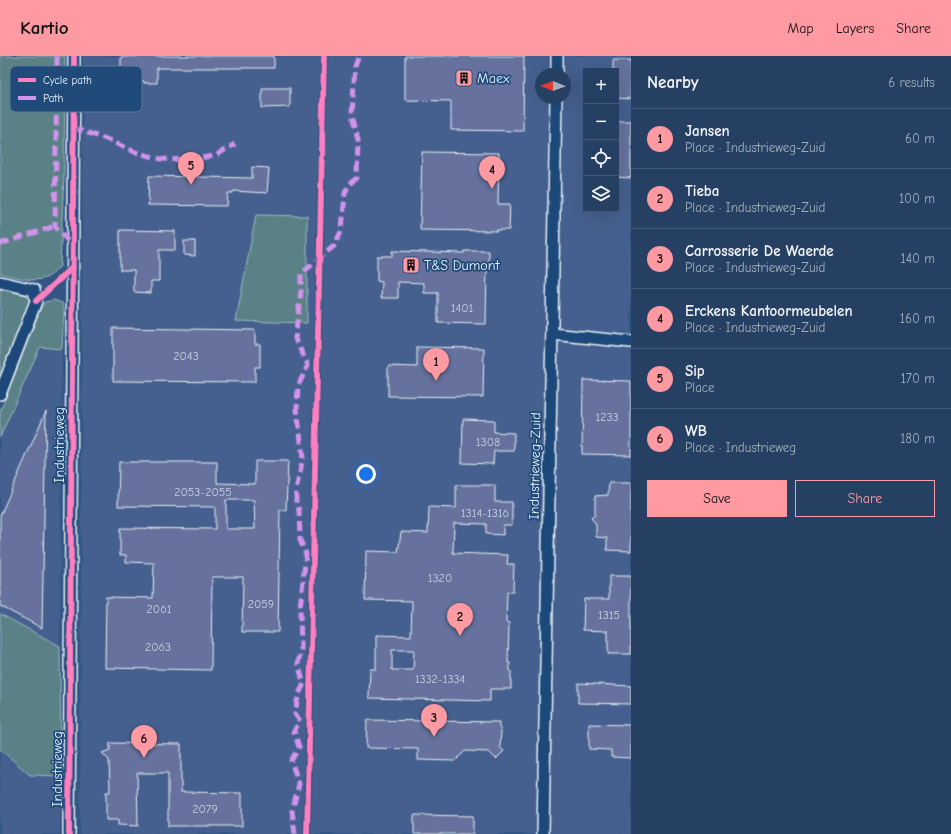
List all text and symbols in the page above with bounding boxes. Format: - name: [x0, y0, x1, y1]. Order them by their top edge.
- text: Kartio: [20, 17, 69, 39]
- text: Map: [787, 20, 814, 37]
- text: Layers: [836, 20, 874, 37]
- text: Share: [896, 20, 931, 37]
- legend: [10, 66, 142, 112]
- building icon: Maex: [454, 68, 474, 88]
- north arrow: [535, 68, 571, 104]
- map controls: [583, 68, 619, 212]
- button: +: [583, 68, 619, 104]
- place label: Maex: [477, 70, 510, 87]
- text: Nearby: [647, 73, 698, 92]
- text: Cycle path: [43, 74, 92, 87]
- text: 6 results: [888, 75, 935, 90]
- text: Path: [43, 92, 64, 105]
- button: −: [583, 104, 619, 140]
- text: Jansen: [685, 122, 730, 140]
- text: 1: [657, 131, 663, 146]
- text: 60 m: [905, 131, 935, 146]
- button: locate: [583, 140, 619, 176]
- text: Place · Industrieweg-Zuid: [685, 140, 825, 155]
- pin: 5: [178, 152, 204, 185]
- pin: 4: [479, 156, 505, 189]
- button: layers: [583, 176, 619, 212]
- text: Tieba: [685, 182, 719, 200]
- text: 2: [657, 191, 663, 206]
- text: 100 m: [899, 191, 935, 206]
- text: Place · Industrieweg-Zuid: [685, 200, 825, 215]
- text: Carrosserie De Waerde: [685, 242, 834, 260]
- text: 3: [657, 251, 663, 266]
- text: 140 m: [901, 251, 935, 266]
- building icon: T&S Dumont: [401, 255, 421, 275]
- place label: T&S Dumont: [424, 257, 500, 274]
- text: Place · Industrieweg-Zuid: [685, 260, 825, 275]
- house number: 1401: [451, 301, 474, 315]
- text: Erckens Kantoormeubelen: [685, 302, 853, 320]
- text: 4: [657, 311, 663, 326]
- text: 160 m: [900, 311, 935, 326]
- text: Place · Industrieweg-Zuid: [685, 320, 825, 335]
- pin: 1: [423, 348, 449, 381]
- house number: 2043: [173, 349, 199, 363]
- text: Sip: [685, 362, 705, 380]
- text: 5: [657, 371, 663, 386]
- text: 170 m: [901, 371, 935, 386]
- text: Place: [685, 380, 715, 395]
- street label: Industrieweg: [51, 407, 68, 483]
- house number: 1233: [595, 410, 619, 424]
- street label: Industrieweg-Zuid: [526, 412, 544, 520]
- text: WB: [685, 422, 707, 440]
- text: 6: [657, 431, 663, 446]
- text: 180 m: [900, 431, 935, 446]
- house number: 1308: [476, 435, 500, 449]
- text: Place · Industrieweg: [685, 440, 796, 455]
- your location: [356, 464, 376, 484]
- button: Save: [647, 480, 787, 517]
- button: Share: [795, 480, 935, 517]
- house number: 2053-2055: [174, 485, 232, 499]
- house number: 1314-1316: [461, 506, 509, 520]
- house number: 1320: [428, 571, 452, 585]
- house number: 2059: [248, 597, 274, 611]
- house number: 2061: [147, 602, 172, 616]
- pin: 2: [447, 603, 473, 636]
- house number: 1315: [598, 608, 620, 622]
- house number: 2063: [145, 640, 171, 654]
- house number: 1332-1334: [415, 672, 466, 686]
- pin: 3: [421, 704, 447, 737]
- pin: 6: [131, 725, 157, 758]
- street label: Industrieweg: [49, 731, 66, 807]
- house number: 2079: [192, 802, 218, 816]

